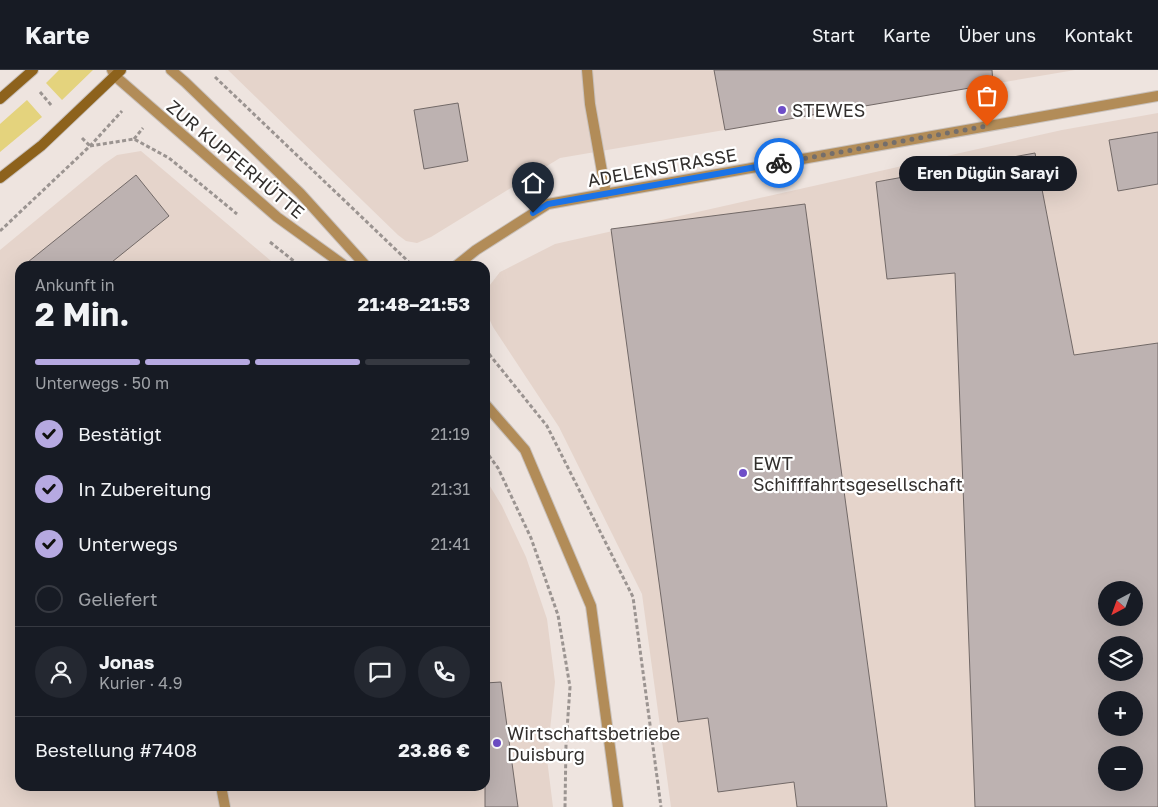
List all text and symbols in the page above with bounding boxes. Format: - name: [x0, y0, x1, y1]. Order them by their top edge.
- text: Karte: [25, 20, 90, 49]
- text: Start: [812, 24, 855, 46]
- text: Karte: [883, 24, 930, 46]
- text: Über uns: [958, 24, 1036, 46]
- text: Kontakt: [1064, 24, 1133, 46]
- pin: [966, 75, 1008, 126]
- icon: bag: [973, 82, 1001, 110]
- street label: ZUR KUPFERHÜTTE: [163, 95, 309, 223]
- place label: STEWES: [792, 99, 865, 121]
- marker: STEWES: [776, 104, 788, 116]
- courier: [754, 138, 804, 188]
- street label: ADELENSTRASSE: [586, 143, 738, 191]
- icon: bike: [765, 149, 793, 177]
- callout: Eren Dügün Sarayi: [898, 156, 1076, 191]
- pin: [512, 162, 554, 213]
- text: Eren Dügün Sarayi: [917, 163, 1059, 183]
- icon: home: [519, 169, 547, 197]
- text: Ankunft in: [35, 275, 115, 295]
- text: 21:48–21:53: [358, 292, 470, 315]
- text: 2 Min.: [35, 295, 129, 333]
- text: Unterwegs · 50 m: [35, 373, 169, 393]
- icon: check: [35, 420, 63, 448]
- text: Bestätigt: [78, 422, 162, 445]
- text: 21:19: [431, 424, 470, 444]
- place label: EWT Schifffahrtsgesellschaft: [753, 452, 963, 495]
- marker: EWT Schifffahrtsgesellschaft: [737, 467, 749, 479]
- icon: check: [35, 475, 63, 503]
- text: In Zubereitung: [78, 477, 211, 500]
- text: 21:31: [431, 479, 470, 499]
- icon: check: [35, 530, 63, 558]
- text: Unterwegs: [78, 532, 178, 555]
- text: 21:41: [431, 534, 470, 554]
- north arrow: [1098, 581, 1142, 626]
- map controls: [1098, 581, 1143, 791]
- text: Geliefert: [78, 587, 158, 610]
- button: layers: [1098, 636, 1143, 681]
- button: person: [35, 646, 87, 698]
- button: chat: [354, 646, 406, 698]
- button: phone: [418, 646, 470, 698]
- text: Jonas: [99, 650, 154, 673]
- text: Kurier · 4.9: [99, 673, 183, 693]
- button: +: [1098, 691, 1143, 736]
- place label: Wirtschaftsbetriebe Duisburg: [507, 722, 680, 765]
- marker: Wirtschaftsbetriebe Duisburg: [491, 737, 503, 749]
- text: Bestellung #7408: [35, 738, 197, 761]
- text: 23.86 €: [398, 738, 470, 761]
- button: −: [1098, 746, 1143, 791]

